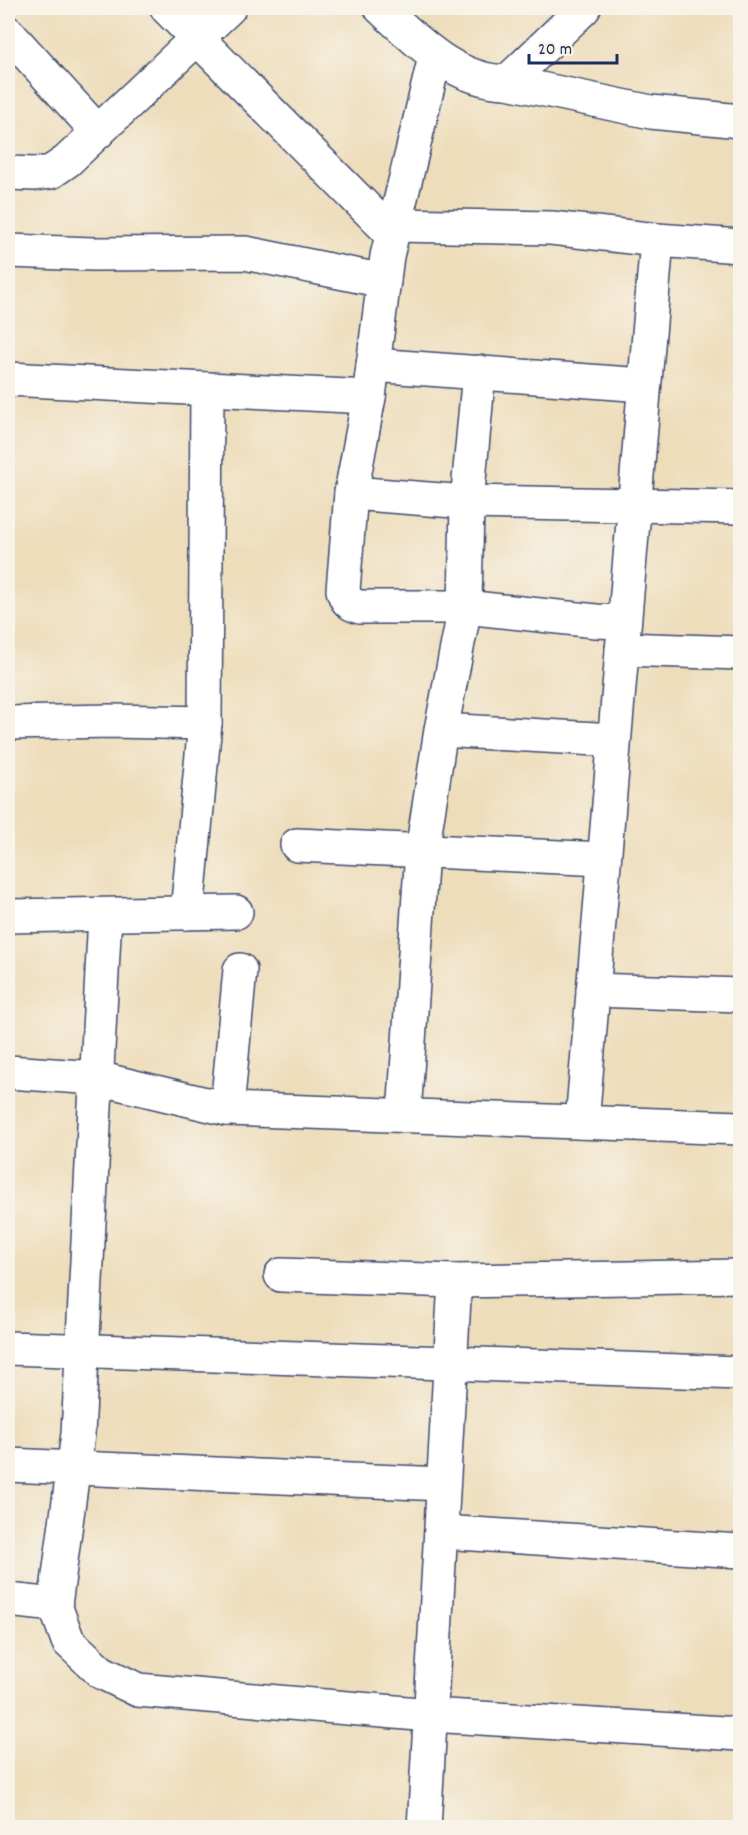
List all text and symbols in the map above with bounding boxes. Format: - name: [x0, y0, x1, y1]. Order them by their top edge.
- scale bar: [529, 27, 618, 65]
- text: 20 m: [538, 38, 572, 63]

